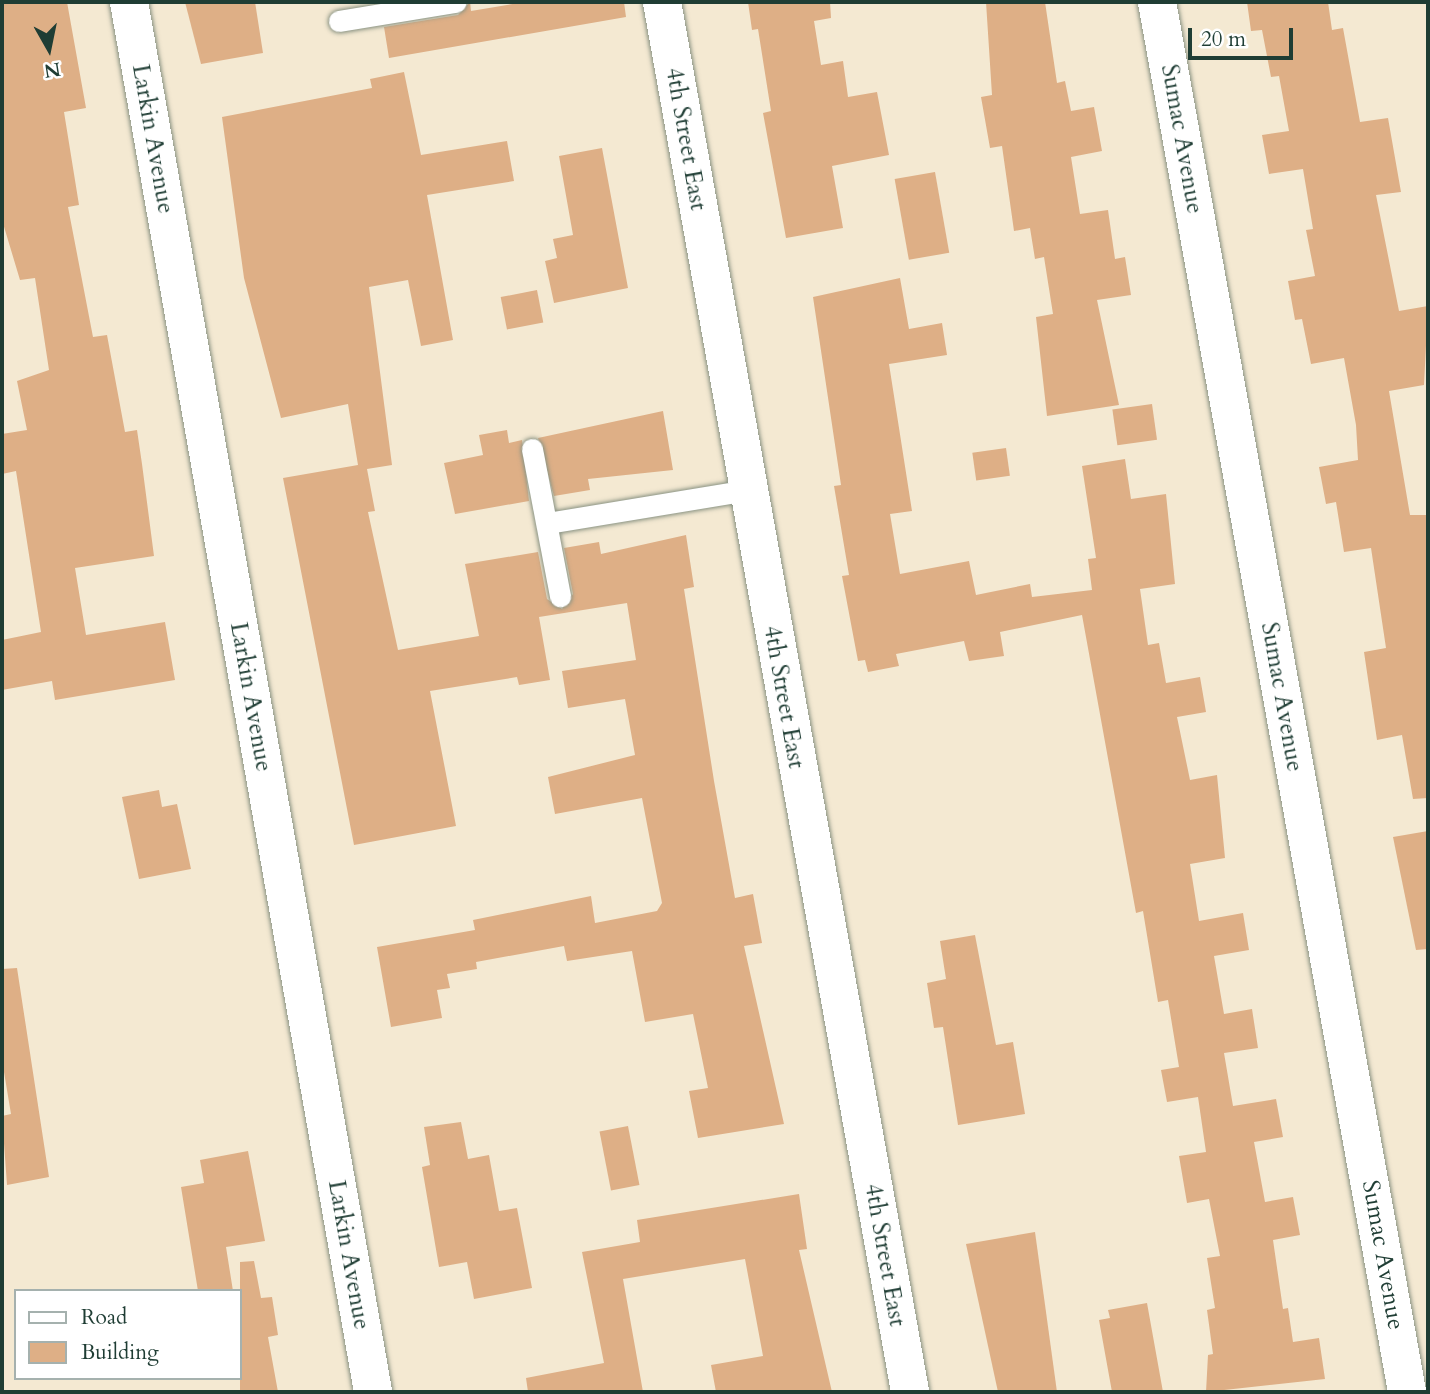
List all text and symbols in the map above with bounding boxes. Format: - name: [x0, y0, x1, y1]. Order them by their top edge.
- north arrow: [14, 14, 84, 84]
- scale bar: [1192, 14, 1297, 58]
- text: 20 m: [1201, 25, 1246, 54]
- text: N: [42, 56, 62, 84]
- street label: Larkin Avenue: [126, 62, 180, 216]
- street label: Sumac Avenue: [1155, 62, 1209, 216]
- street label: 4th Street East: [659, 65, 713, 213]
- street label: Larkin Avenue: [224, 620, 278, 774]
- street label: Sumac Avenue: [1255, 620, 1309, 774]
- street label: 4th Street East: [757, 623, 811, 771]
- street label: Larkin Avenue: [322, 1178, 376, 1332]
- street label: Sumac Avenue: [1356, 1178, 1410, 1332]
- street label: 4th Street East: [858, 1181, 912, 1329]
- legend: [14, 1289, 242, 1380]
- text: Road: [81, 1303, 127, 1332]
- text: Building: [81, 1338, 159, 1367]

